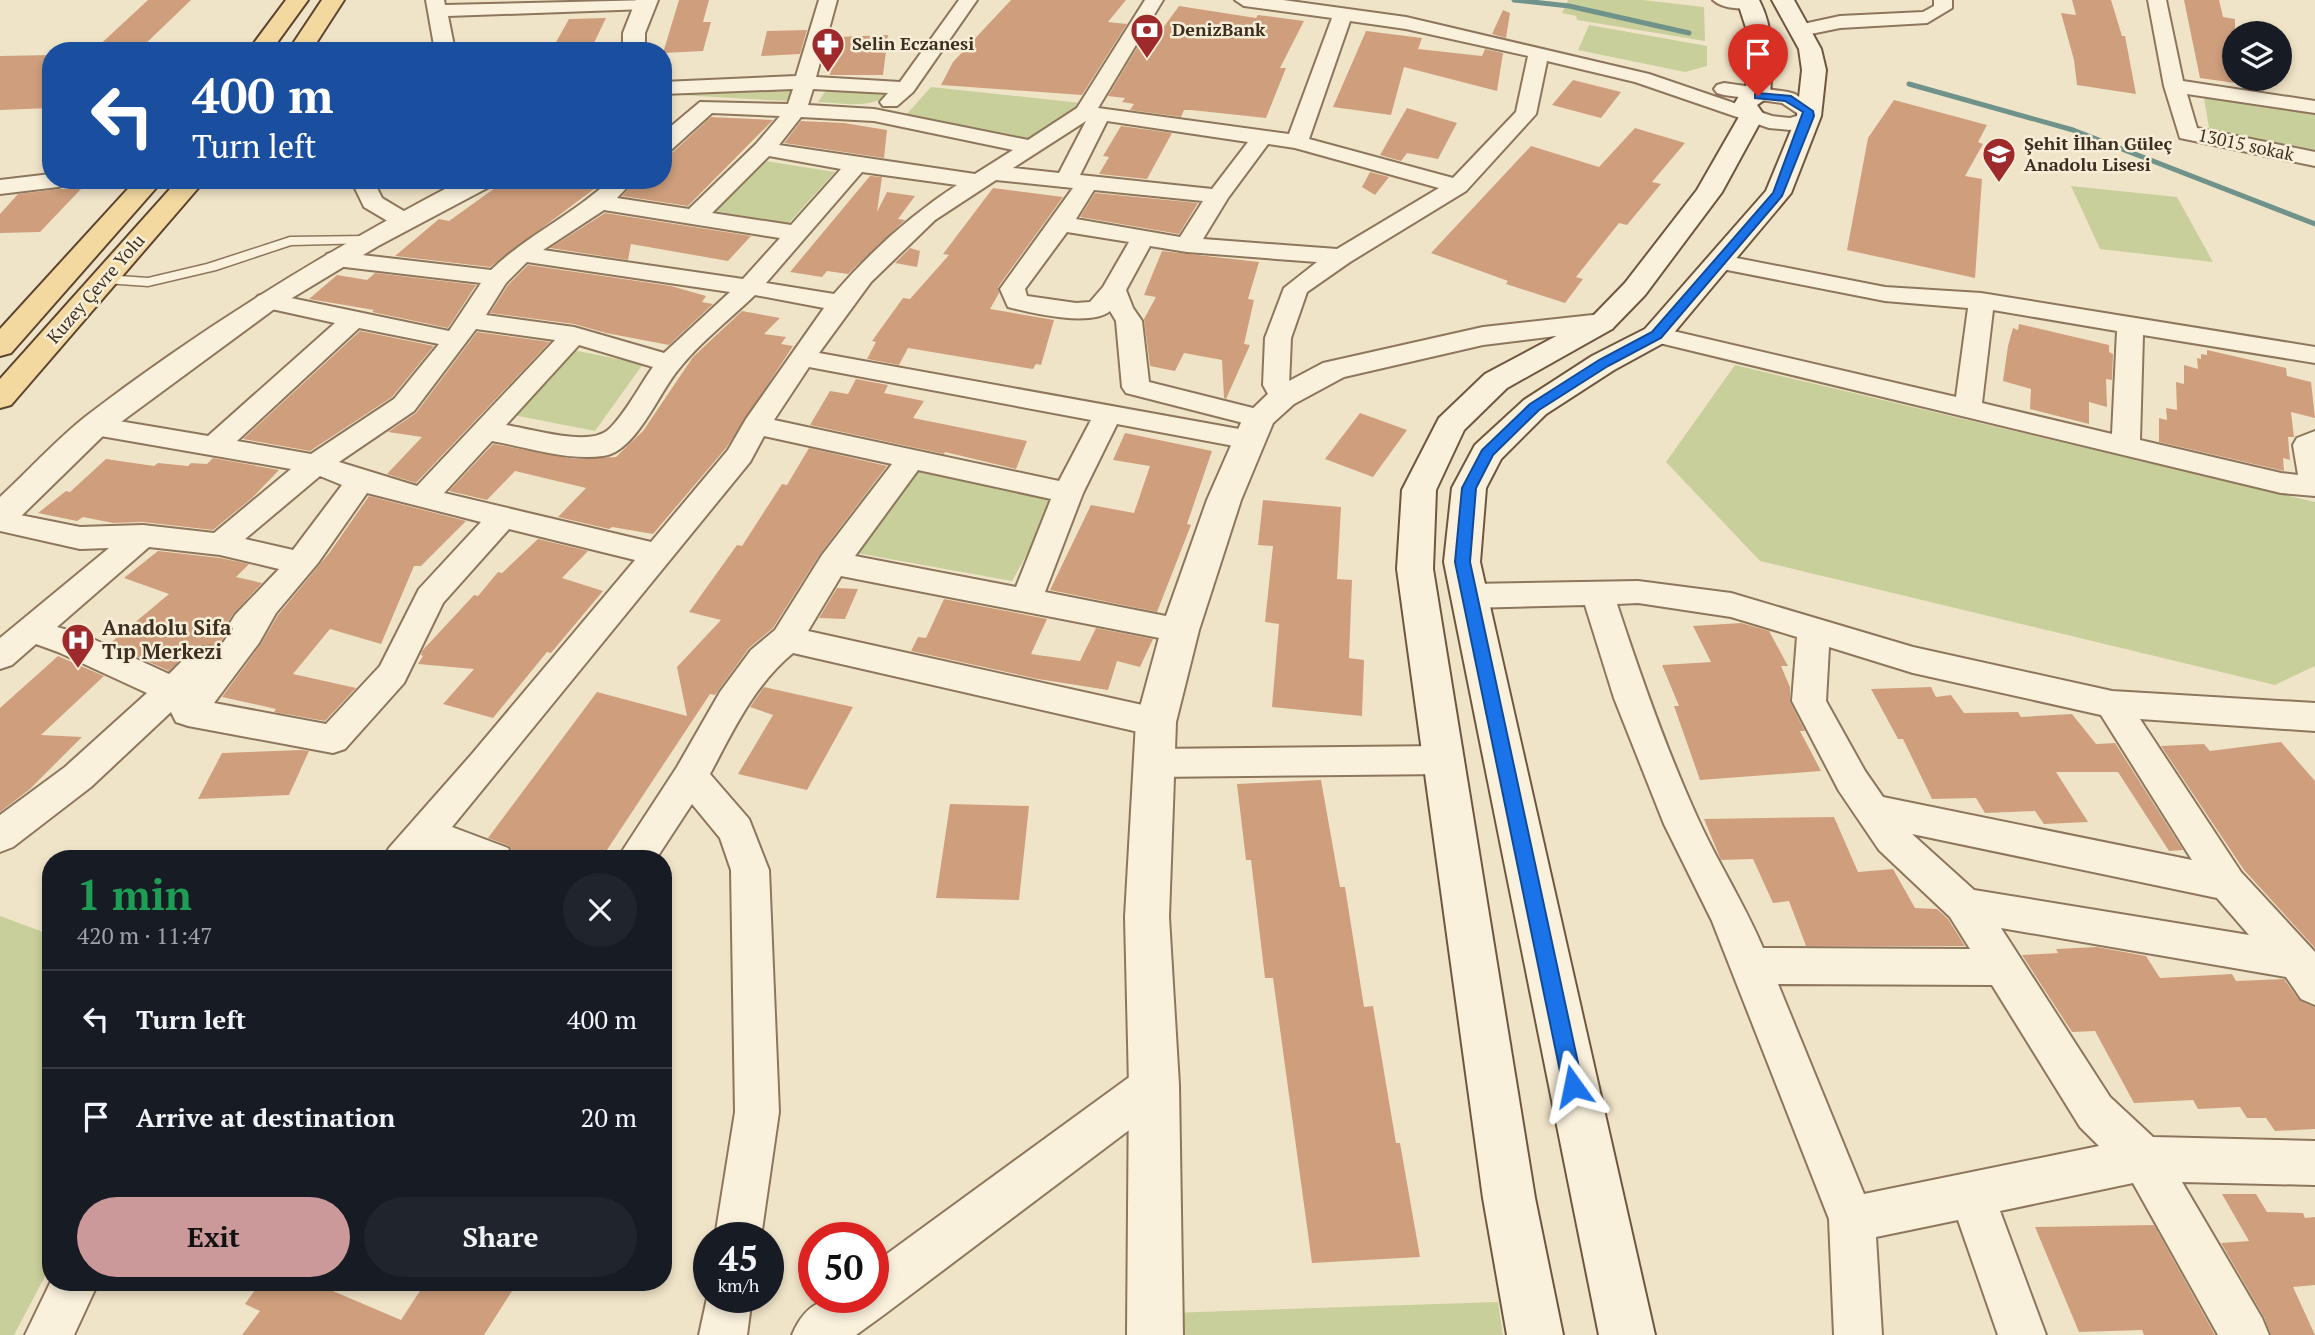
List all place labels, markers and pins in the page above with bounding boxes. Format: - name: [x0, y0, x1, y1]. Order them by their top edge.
- bank icon: DenizBank: [1128, 11, 1166, 60]
- place label: DenizBank: [1172, 17, 1266, 41]
- pin: [1728, 24, 1788, 96]
- pharmacy icon: Selin Eczanesi: [809, 25, 847, 74]
- place label: Selin Eczanesi: [852, 31, 974, 55]
- place label: Şehit İlhan Güleç Anadolu Lisesi: [2024, 131, 2173, 176]
- school or university icon: Şehit İlhan Güleç Anadolu Lisesi: [1980, 135, 2018, 184]
- place label: Anadolu Sifa Tıp Merkezi: [102, 613, 232, 665]
- hospital icon: Anadolu Sifa Tıp Merkezi: [59, 621, 97, 670]

